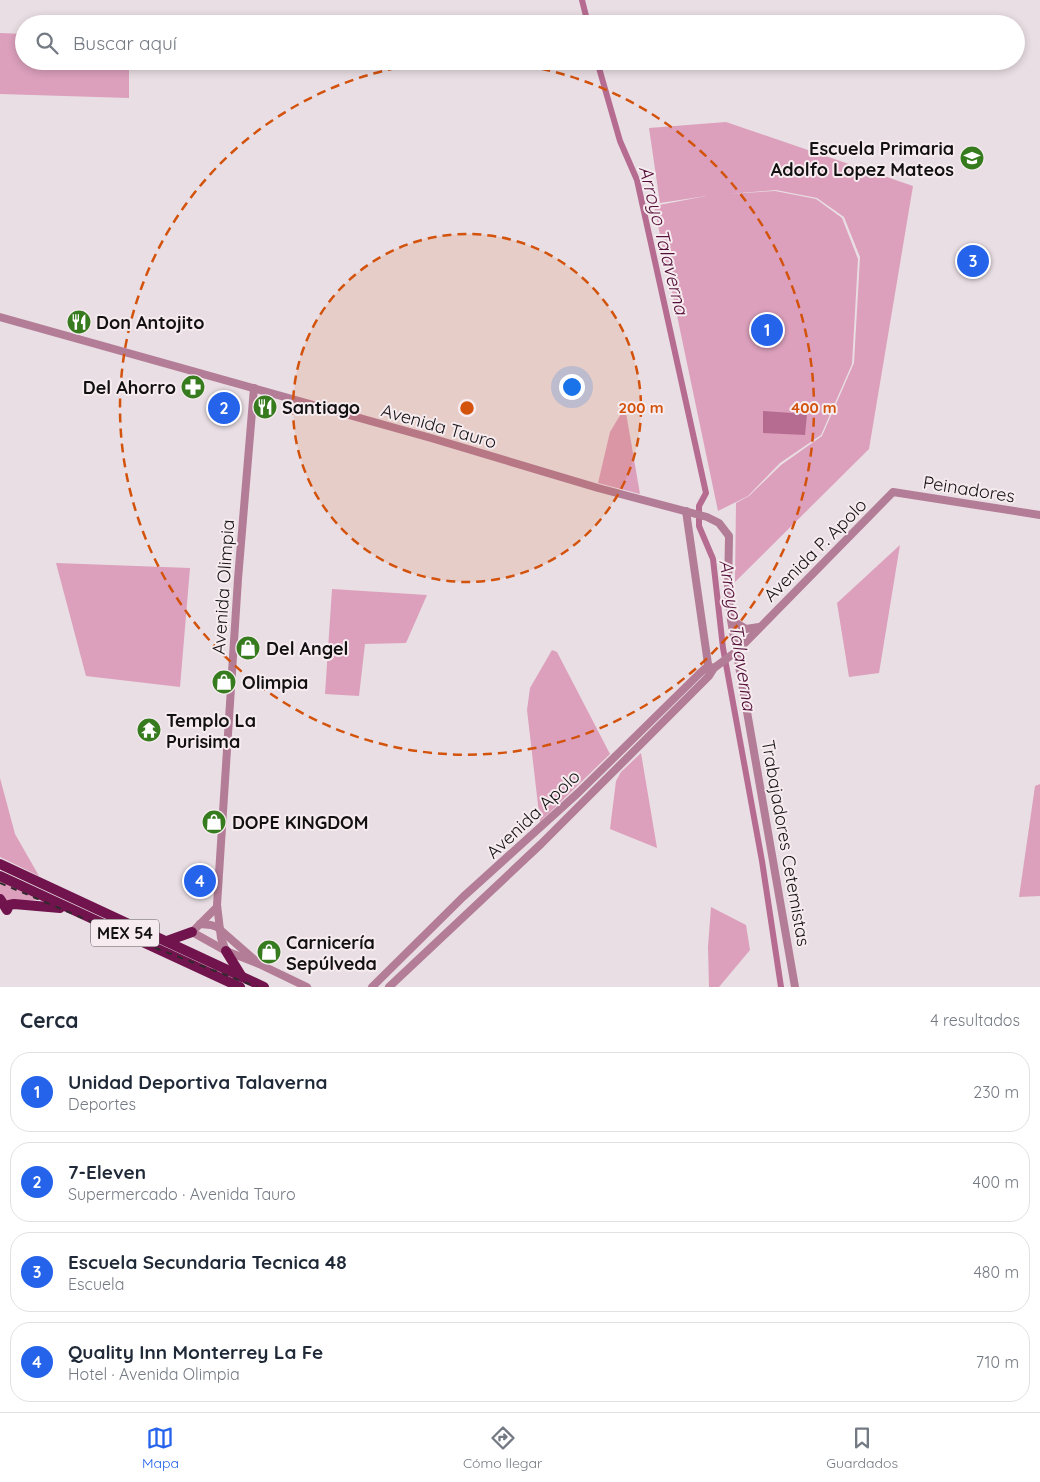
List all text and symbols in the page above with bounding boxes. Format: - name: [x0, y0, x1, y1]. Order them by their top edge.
- search box: [15, 15, 1025, 70]
- icon: search: [33, 29, 61, 57]
- text: Buscar aquí: [73, 31, 177, 55]
- place label: Escuela Primaria Adolfo Lopez Mateos: [771, 137, 954, 181]
- school or university icon: Escuela Primaria Adolfo Lopez Mateos: [959, 145, 985, 171]
- water label: Arroyo Talaverna: [634, 163, 694, 318]
- pin: 3: [957, 242, 989, 280]
- restaurant icon: Don Antojito: [66, 309, 92, 335]
- place label: Don Antojito: [96, 311, 204, 334]
- pin: 1: [751, 311, 783, 349]
- pharmacy icon: Del Ahorro: [180, 374, 206, 400]
- your location: [559, 374, 585, 400]
- place label: Del Ahorro: [83, 376, 176, 399]
- pin: 2: [208, 389, 240, 427]
- restaurant icon: Santiago: [252, 394, 278, 420]
- place label: Santiago: [282, 396, 360, 419]
- text: 200 m: [619, 398, 664, 417]
- text: 400 m: [791, 398, 837, 417]
- street label: Avenida Tauro: [379, 399, 499, 453]
- centre of rings: [458, 399, 476, 417]
- street label: Peinadores: [921, 470, 1017, 508]
- street label: Avenida P. Apolo: [758, 493, 872, 607]
- street label: Avenida Olimpia: [207, 519, 239, 655]
- water label: Arroyo Talaverna: [714, 558, 762, 714]
- shop icon: Del Angel: [235, 635, 261, 661]
- place label: Del Angel: [266, 637, 348, 660]
- shop icon: Olimpia: [211, 669, 237, 695]
- place label: Olimpia: [242, 671, 308, 694]
- place label: Templo La Purisima: [166, 709, 256, 753]
- temple icon: Templo La Purisima: [136, 717, 162, 743]
- street label: Trabajadores Cetemistas: [757, 738, 815, 948]
- street label: Avenida Apolo: [481, 765, 585, 863]
- shop icon: DOPE KINGDOM: [201, 809, 227, 835]
- place label: DOPE KINGDOM: [232, 811, 369, 834]
- pin: 4: [184, 862, 216, 900]
- road number: MEX 54: [91, 920, 159, 946]
- place label: Carnicería Sepúlveda: [286, 931, 377, 975]
- shop icon: Carnicería Sepúlveda: [256, 939, 282, 965]
- text: Cerca: [20, 1007, 78, 1033]
- text: 4 resultados: [930, 1010, 1020, 1030]
- text: Unidad Deportiva Talaverna: [68, 1070, 328, 1094]
- text: 1: [34, 1082, 40, 1102]
- text: 230 m: [973, 1082, 1019, 1102]
- text: Deportes: [68, 1094, 136, 1114]
- text: 7-Eleven: [68, 1160, 146, 1184]
- text: 2: [32, 1172, 42, 1192]
- text: 400 m: [973, 1172, 1019, 1192]
- text: Supermercado · Avenida Tauro: [68, 1184, 296, 1204]
- text: Escuela Secundaria Tecnica 48: [68, 1250, 347, 1274]
- text: 3: [33, 1262, 41, 1282]
- text: 480 m: [973, 1262, 1019, 1282]
- text: Escuela: [68, 1274, 124, 1294]
- text: Quality Inn Monterrey La Fe: [68, 1340, 323, 1364]
- text: 4: [32, 1352, 42, 1372]
- text: 710 m: [976, 1352, 1019, 1372]
- text: Hotel · Avenida Olimpia: [68, 1364, 240, 1384]
- tab: Mapa: [142, 1424, 179, 1472]
- tab: Cómo llegar: [463, 1424, 542, 1472]
- tab: Guardados: [826, 1424, 898, 1472]

